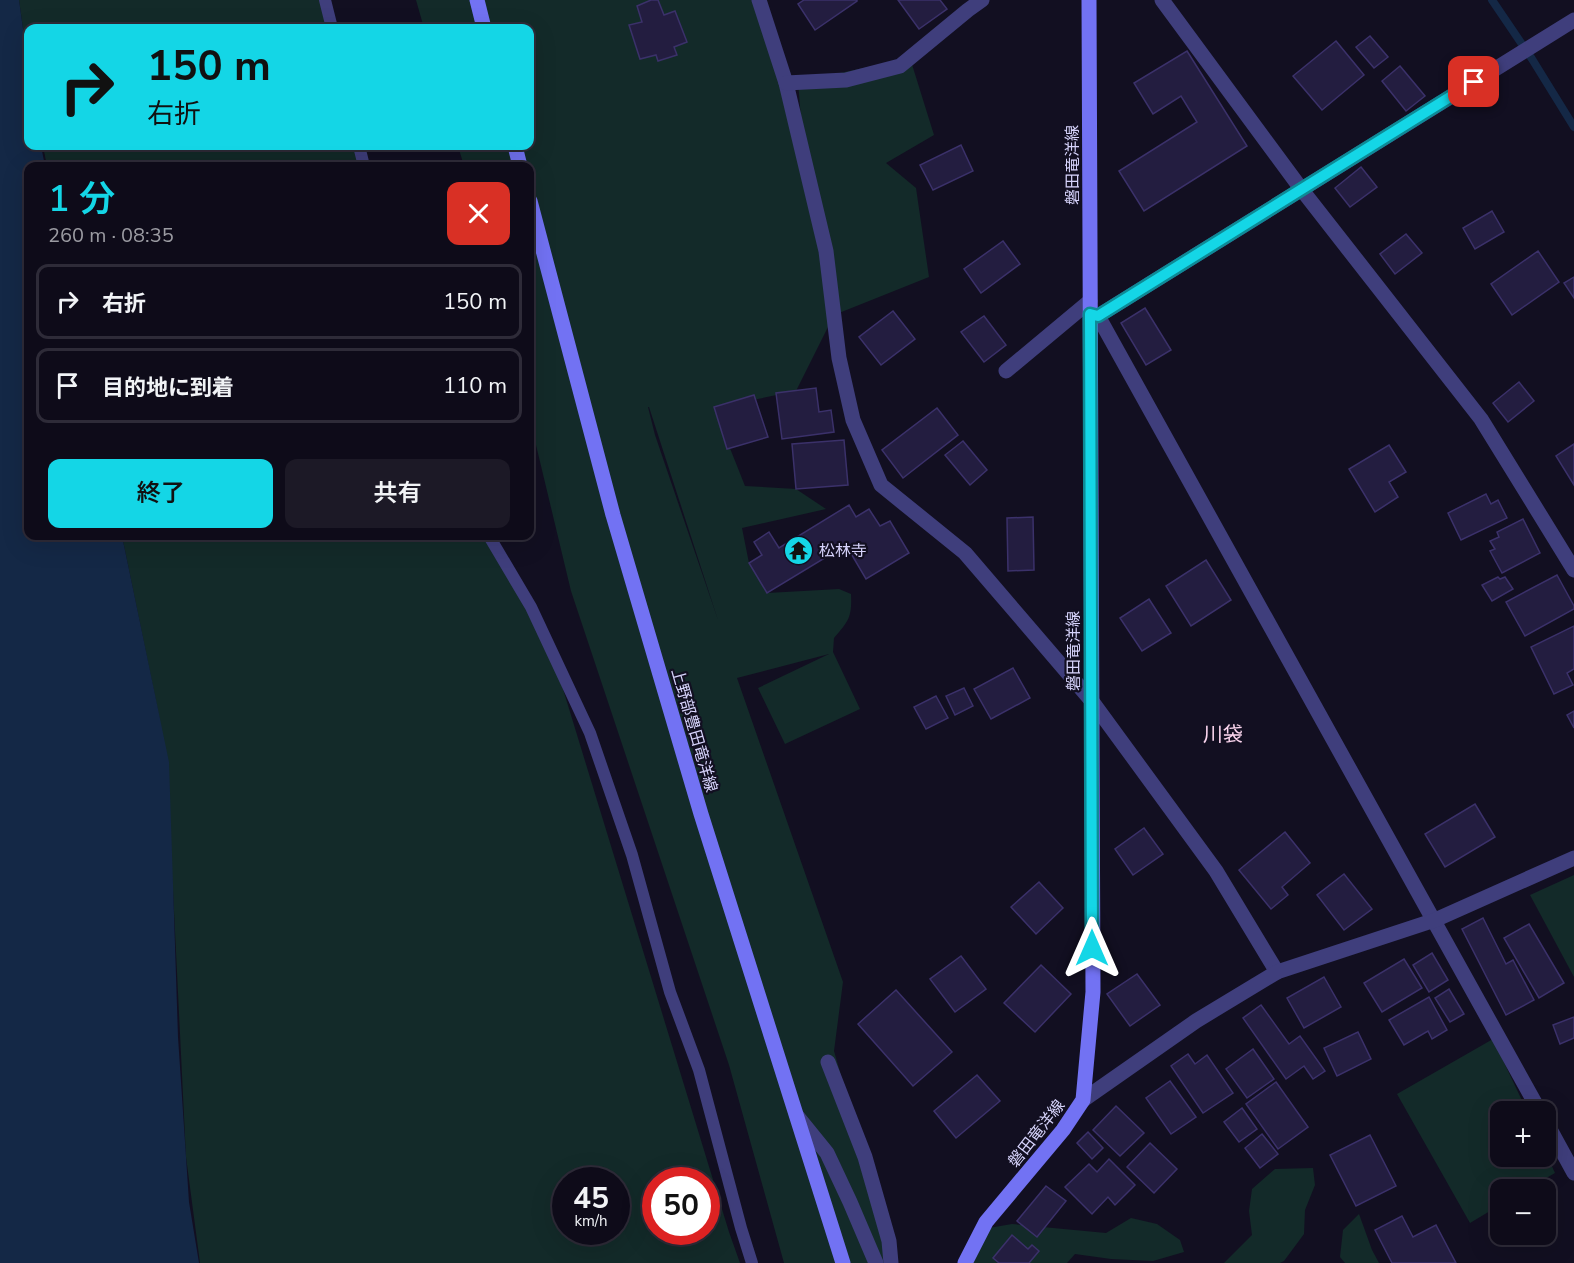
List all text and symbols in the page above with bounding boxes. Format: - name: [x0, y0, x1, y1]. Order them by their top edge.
- text: 150 m: [147, 38, 271, 95]
- icon: right: [48, 48, 126, 126]
- pin: [1448, 56, 1499, 107]
- icon: arrive: [1457, 65, 1490, 98]
- text: 右折: [147, 96, 201, 133]
- street label: 磐田竜洋線: [1062, 125, 1084, 205]
- text: 1 分: [48, 175, 115, 224]
- button: close: [447, 182, 510, 245]
- text: 260 m · 08:35: [48, 222, 174, 249]
- icon: right: [51, 285, 84, 318]
- text: 150 m: [443, 287, 507, 317]
- text: 右折: [102, 289, 146, 319]
- icon: arrive: [51, 369, 84, 402]
- text: 110 m: [443, 371, 507, 401]
- text: 目的地に到着: [102, 373, 234, 403]
- button: 終了: [48, 459, 273, 528]
- button: 共有: [285, 459, 510, 528]
- temple icon: 松林寺: [782, 534, 814, 566]
- place label: 松林寺: [819, 540, 867, 562]
- street label: 磐田竜洋線: [1063, 611, 1085, 691]
- street label: 上野部豊田竜洋線: [666, 666, 722, 795]
- district label: 川袋: [1203, 721, 1243, 748]
- position arrow: [1060, 916, 1124, 980]
- street label: 磐田竜洋線: [1003, 1095, 1070, 1172]
- map controls: [1490, 1101, 1556, 1245]
- button: +: [1490, 1101, 1556, 1167]
- speed limit sign: 50: [642, 1167, 720, 1245]
- text: 45: [573, 1178, 609, 1219]
- button: −: [1490, 1179, 1556, 1245]
- text: km/h: [574, 1211, 608, 1231]

